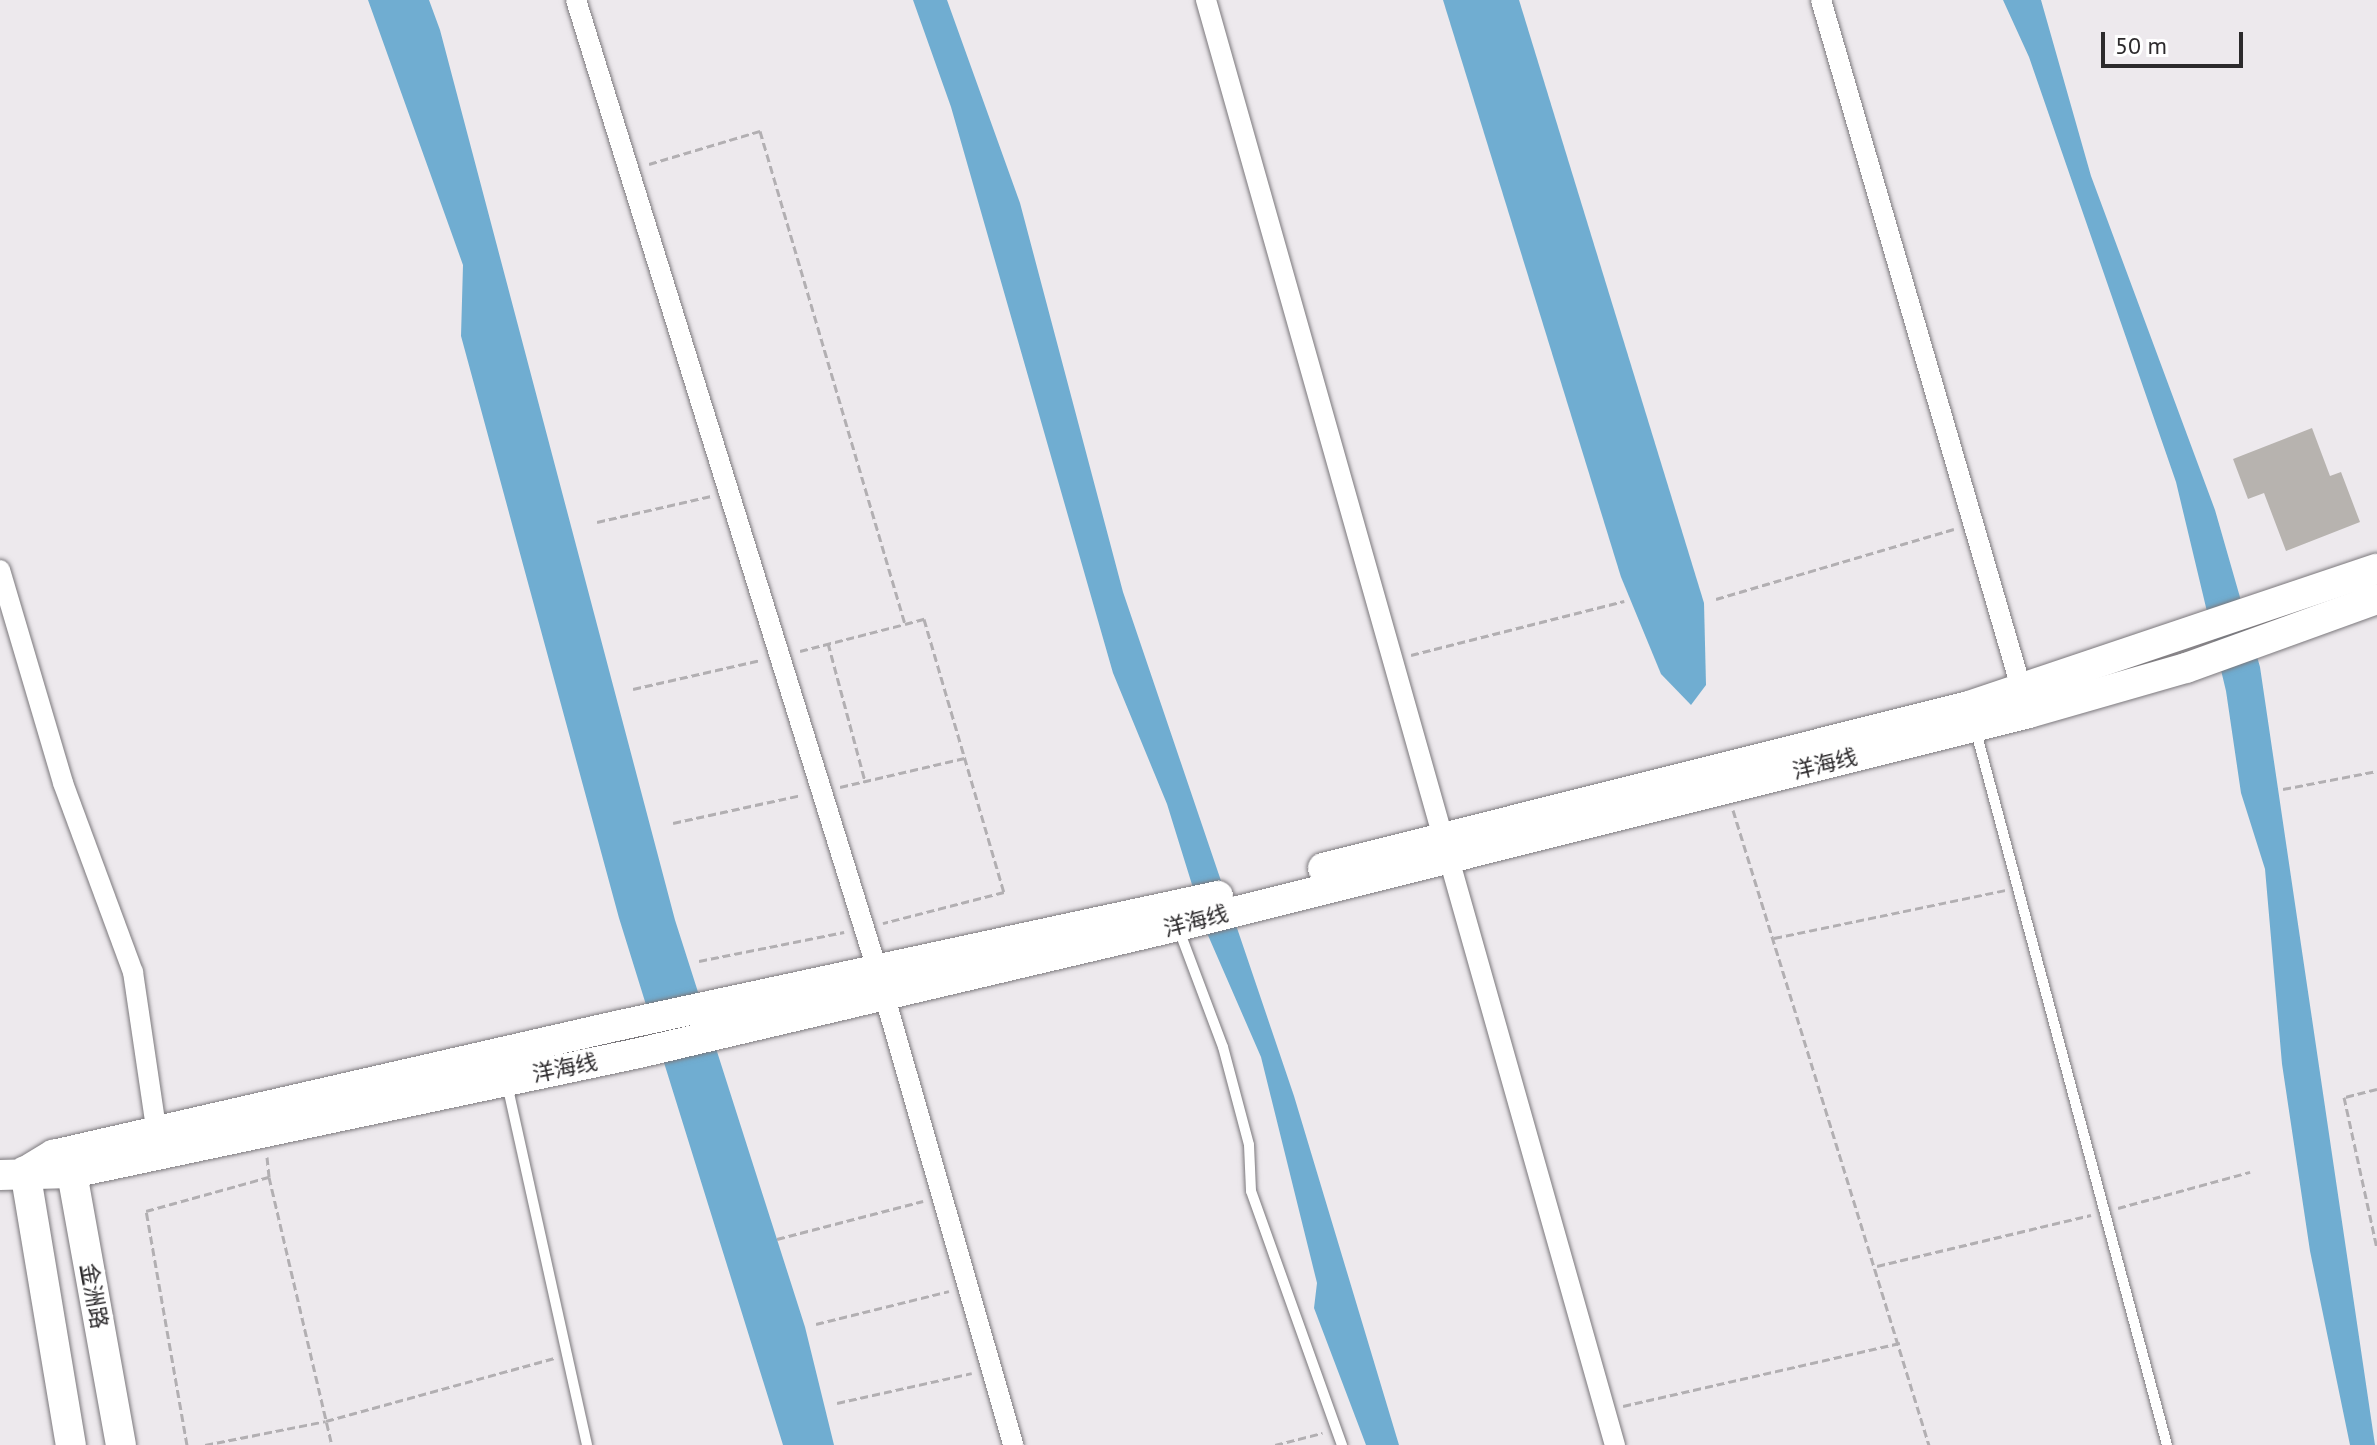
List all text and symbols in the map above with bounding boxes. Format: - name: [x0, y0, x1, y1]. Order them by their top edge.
- scale bar: [2105, 16, 2247, 66]
- text: 50 m: [2115, 30, 2167, 61]
- street label: 洋海线: [1790, 743, 1860, 785]
- street label: 洋海线: [1161, 900, 1231, 942]
- street label: 洋海线: [530, 1048, 600, 1088]
- street label: 金洲路: [75, 1261, 113, 1331]

